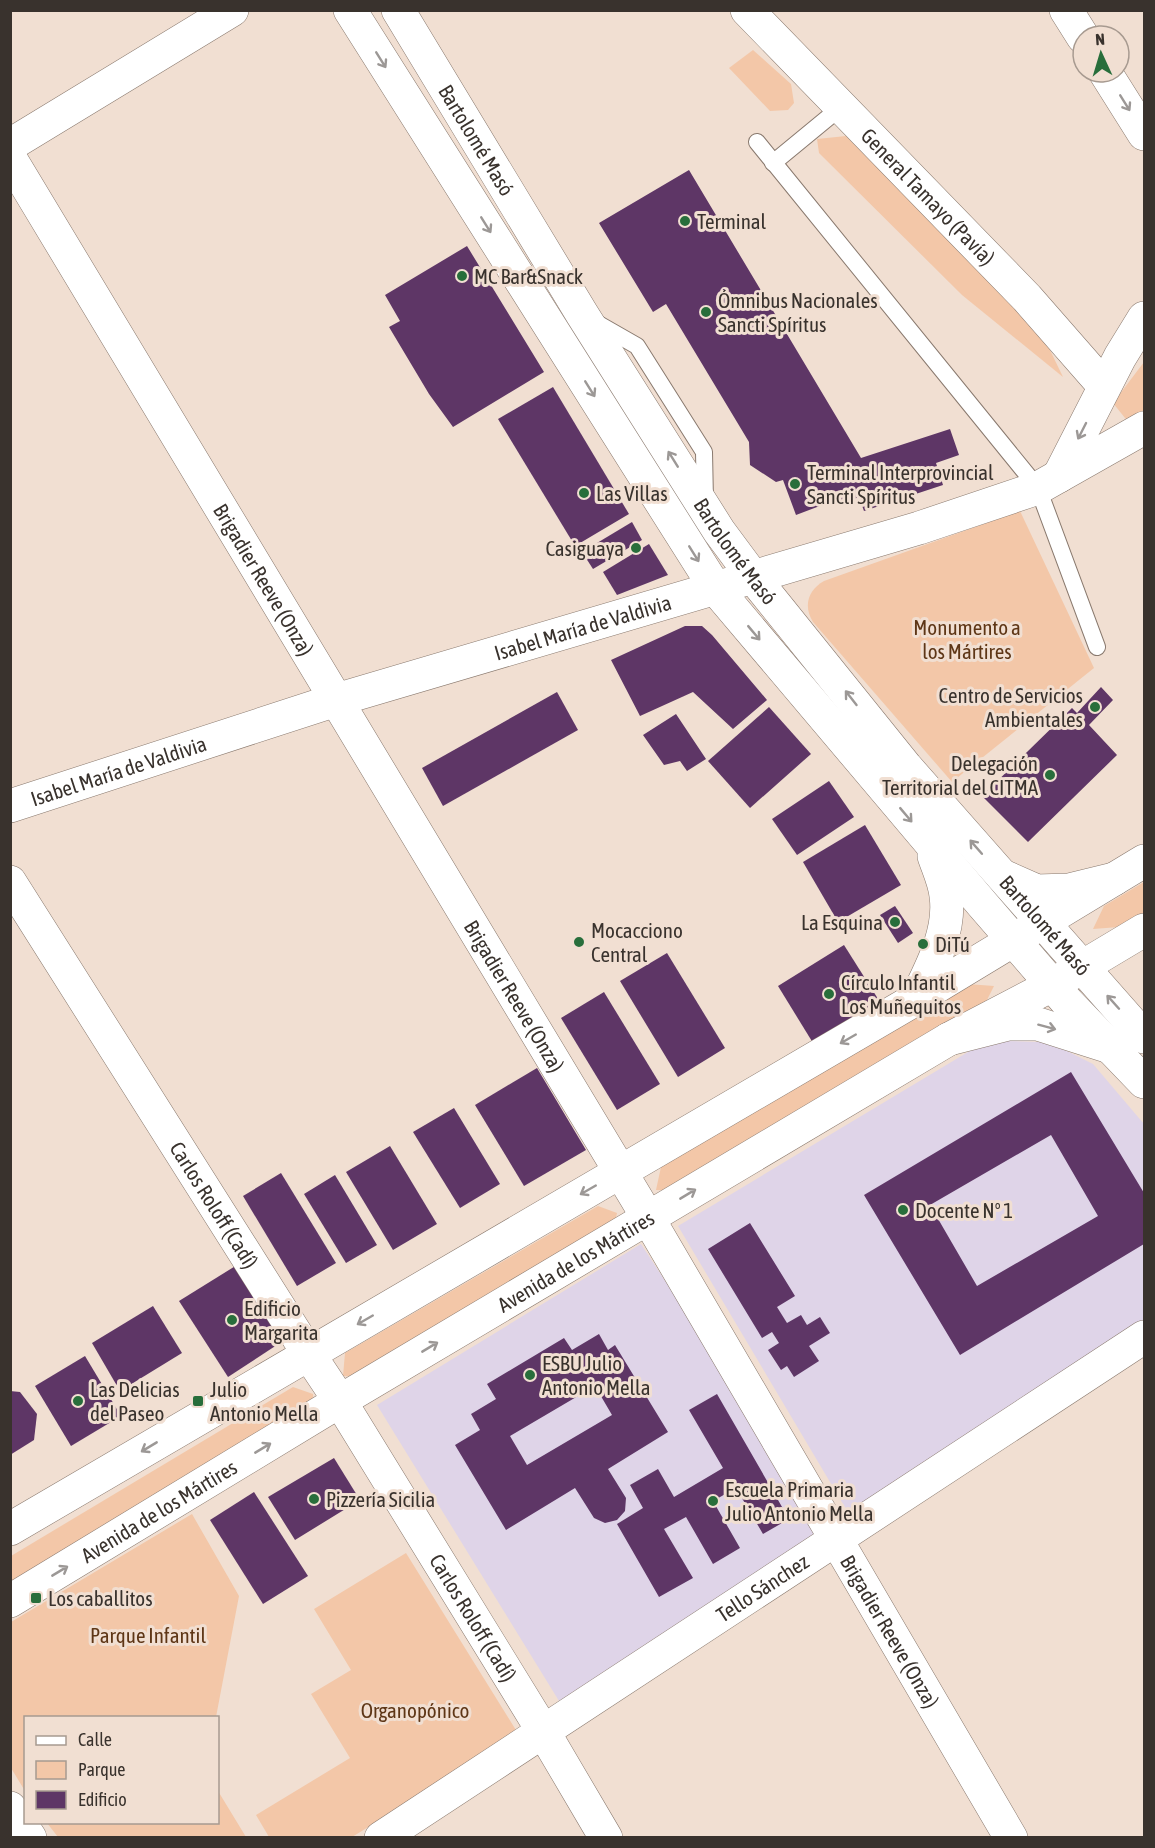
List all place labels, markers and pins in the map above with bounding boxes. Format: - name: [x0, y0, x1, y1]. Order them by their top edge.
- place label: Terminal: [697, 209, 767, 233]
- marker: Terminal: [678, 214, 692, 228]
- place label: MC Bar&Snack: [474, 264, 583, 288]
- marker: MC Bar&Snack: [455, 269, 469, 283]
- place label: Ómnibus Nacionales Sancti Spíritus: [718, 288, 878, 336]
- marker: Ómnibus Nacionales Sancti Spíritus: [699, 305, 713, 319]
- place label: Terminal Interprovincial Sancti Spíritus: [807, 460, 994, 508]
- marker: Terminal Interprovincial Sancti Spíritus: [788, 477, 802, 491]
- place label: Las Villas: [596, 481, 668, 505]
- marker: Las Villas: [577, 486, 591, 500]
- place label: Casiguaya: [545, 536, 624, 560]
- marker: Casiguaya: [629, 541, 643, 555]
- place label: Centro de Servicios Ambientales: [939, 683, 1083, 731]
- marker: Centro de Servicios Ambientales: [1088, 700, 1102, 714]
- place label: Delegación Territorial del CITMA: [882, 751, 1039, 799]
- marker: Delegación Territorial del CITMA: [1043, 768, 1057, 782]
- place label: La Esquina: [801, 910, 883, 934]
- marker: La Esquina: [888, 915, 902, 929]
- place label: Mocacciono Central: [591, 918, 683, 966]
- place label: DiTú: [935, 932, 970, 956]
- marker: Mocacciono Central: [572, 935, 586, 949]
- marker: DiTú: [916, 937, 930, 951]
- place label: Círculo Infantil Los Muñequitos: [841, 970, 961, 1018]
- marker: Círculo Infantil Los Muñequitos: [822, 987, 836, 1001]
- place label: Docente Nº 1: [915, 1198, 1013, 1222]
- marker: Docente Nº 1: [896, 1203, 910, 1217]
- place label: Edificio Margarita: [244, 1296, 319, 1344]
- marker: Edificio Margarita: [225, 1313, 239, 1327]
- place label: ESBU Julio Antonio Mella: [542, 1351, 650, 1399]
- marker: ESBU Julio Antonio Mella: [523, 1368, 537, 1382]
- place label: Las Delicias del Paseo: [90, 1377, 180, 1425]
- place label: Julio Antonio Mella: [210, 1377, 318, 1425]
- marker: Las Delicias del Paseo: [71, 1394, 85, 1408]
- marker: Julio Antonio Mella: [191, 1394, 205, 1408]
- place label: Escuela Primaria Julio Antonio Mella: [725, 1477, 873, 1525]
- place label: Pizzería Sicilia: [326, 1487, 435, 1511]
- marker: Pizzería Sicilia: [307, 1492, 321, 1506]
- marker: Escuela Primaria Julio Antonio Mella: [706, 1494, 720, 1508]
- place label: Los caballitos: [48, 1586, 153, 1610]
- marker: Los caballitos: [29, 1591, 43, 1605]

